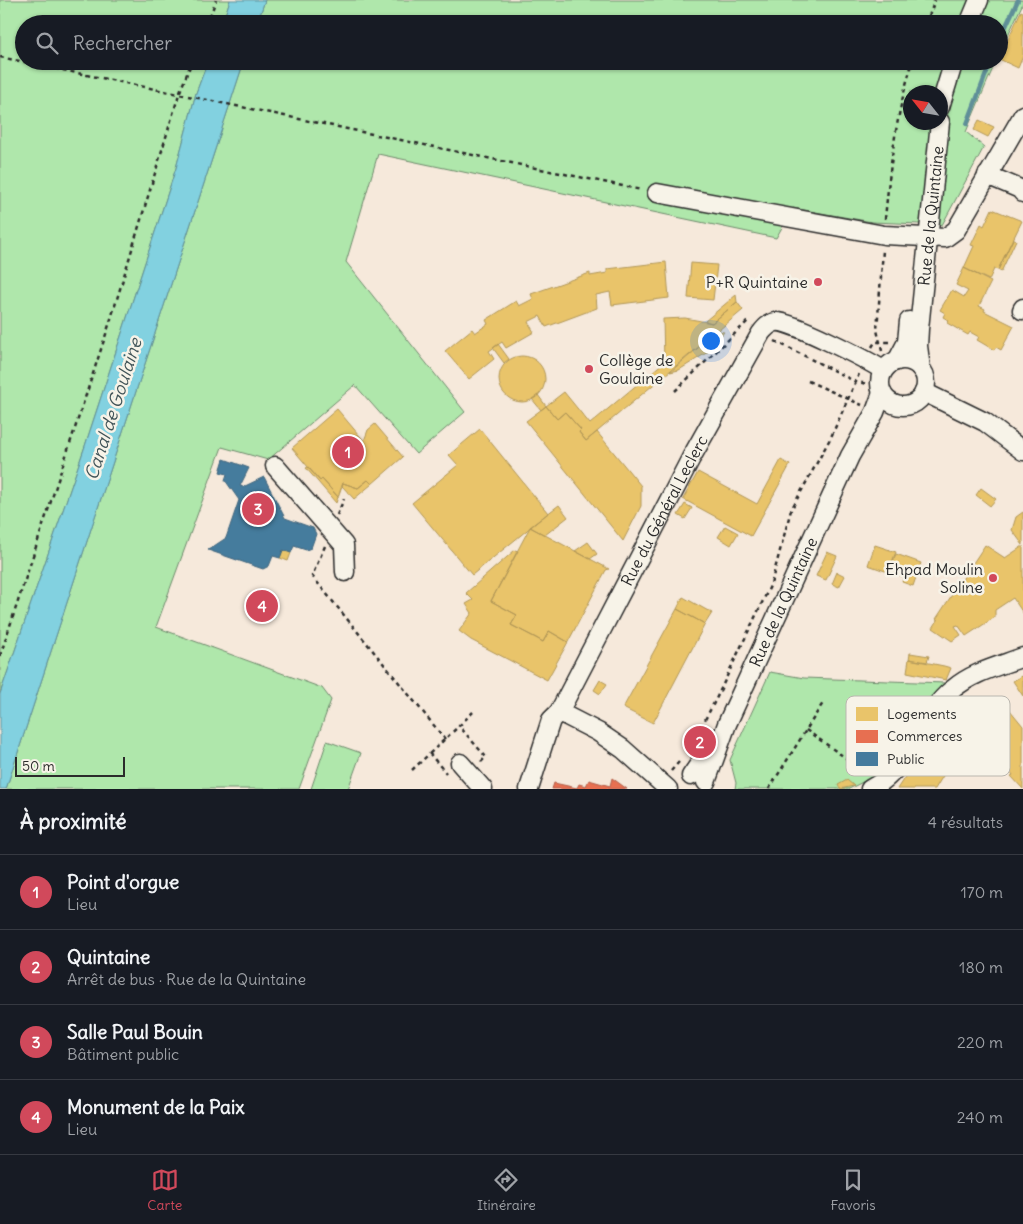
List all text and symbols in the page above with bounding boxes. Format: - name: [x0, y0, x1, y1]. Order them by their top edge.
- search box: [15, 15, 1008, 70]
- icon: search: [33, 29, 61, 57]
- text: Rechercher: [73, 31, 172, 55]
- north arrow: [903, 85, 948, 130]
- street label: Rue de la Quintaine: [913, 145, 948, 287]
- place label: P+R Quintaine: [706, 272, 808, 292]
- marker: P+R Quintaine: [812, 276, 824, 288]
- your location: [698, 328, 724, 354]
- water label: Canal de Goulaine: [79, 334, 147, 483]
- place label: Collège de Goulaine: [599, 350, 673, 388]
- marker: Collège de Goulaine: [583, 363, 595, 375]
- street label: Rue du Général Leclerc: [616, 432, 712, 589]
- pin: 1: [332, 433, 364, 471]
- pin: 3: [242, 490, 274, 528]
- street label: Rue de la Quintaine: [745, 534, 821, 670]
- place label: Ehpad Moulin Soline: [885, 559, 983, 597]
- marker: Ehpad Moulin Soline: [987, 572, 999, 584]
- pin: 4: [246, 587, 278, 625]
- legend: [846, 696, 1010, 776]
- text: Logements: [887, 705, 957, 723]
- pin: 2: [684, 723, 716, 761]
- text: Commerces: [887, 727, 962, 745]
- text: Public: [887, 750, 925, 768]
- scale bar: [15, 754, 125, 777]
- text: 50 m: [22, 757, 55, 775]
- text: À proximité: [20, 808, 127, 835]
- text: 4 résultats: [928, 812, 1003, 832]
- text: Point d'orgue: [67, 870, 179, 894]
- text: 1: [33, 882, 39, 902]
- text: 170 m: [960, 882, 1003, 902]
- text: Lieu: [67, 894, 97, 914]
- text: Quintaine: [67, 945, 150, 969]
- text: 2: [32, 957, 40, 977]
- text: 180 m: [959, 957, 1003, 977]
- text: Arrêt de bus · Rue de la Quintaine: [67, 969, 306, 989]
- text: Salle Paul Bouin: [67, 1020, 203, 1044]
- text: 3: [31, 1032, 41, 1052]
- text: 220 m: [957, 1032, 1003, 1052]
- text: Bâtiment public: [67, 1044, 179, 1064]
- text: Monument de la Paix: [67, 1095, 244, 1119]
- text: 4: [31, 1107, 41, 1127]
- text: 240 m: [957, 1107, 1003, 1127]
- text: Lieu: [67, 1119, 97, 1139]
- tab: Carte: [147, 1166, 182, 1214]
- tab: Itinéraire: [477, 1166, 536, 1214]
- tab: Favoris: [830, 1166, 876, 1214]

